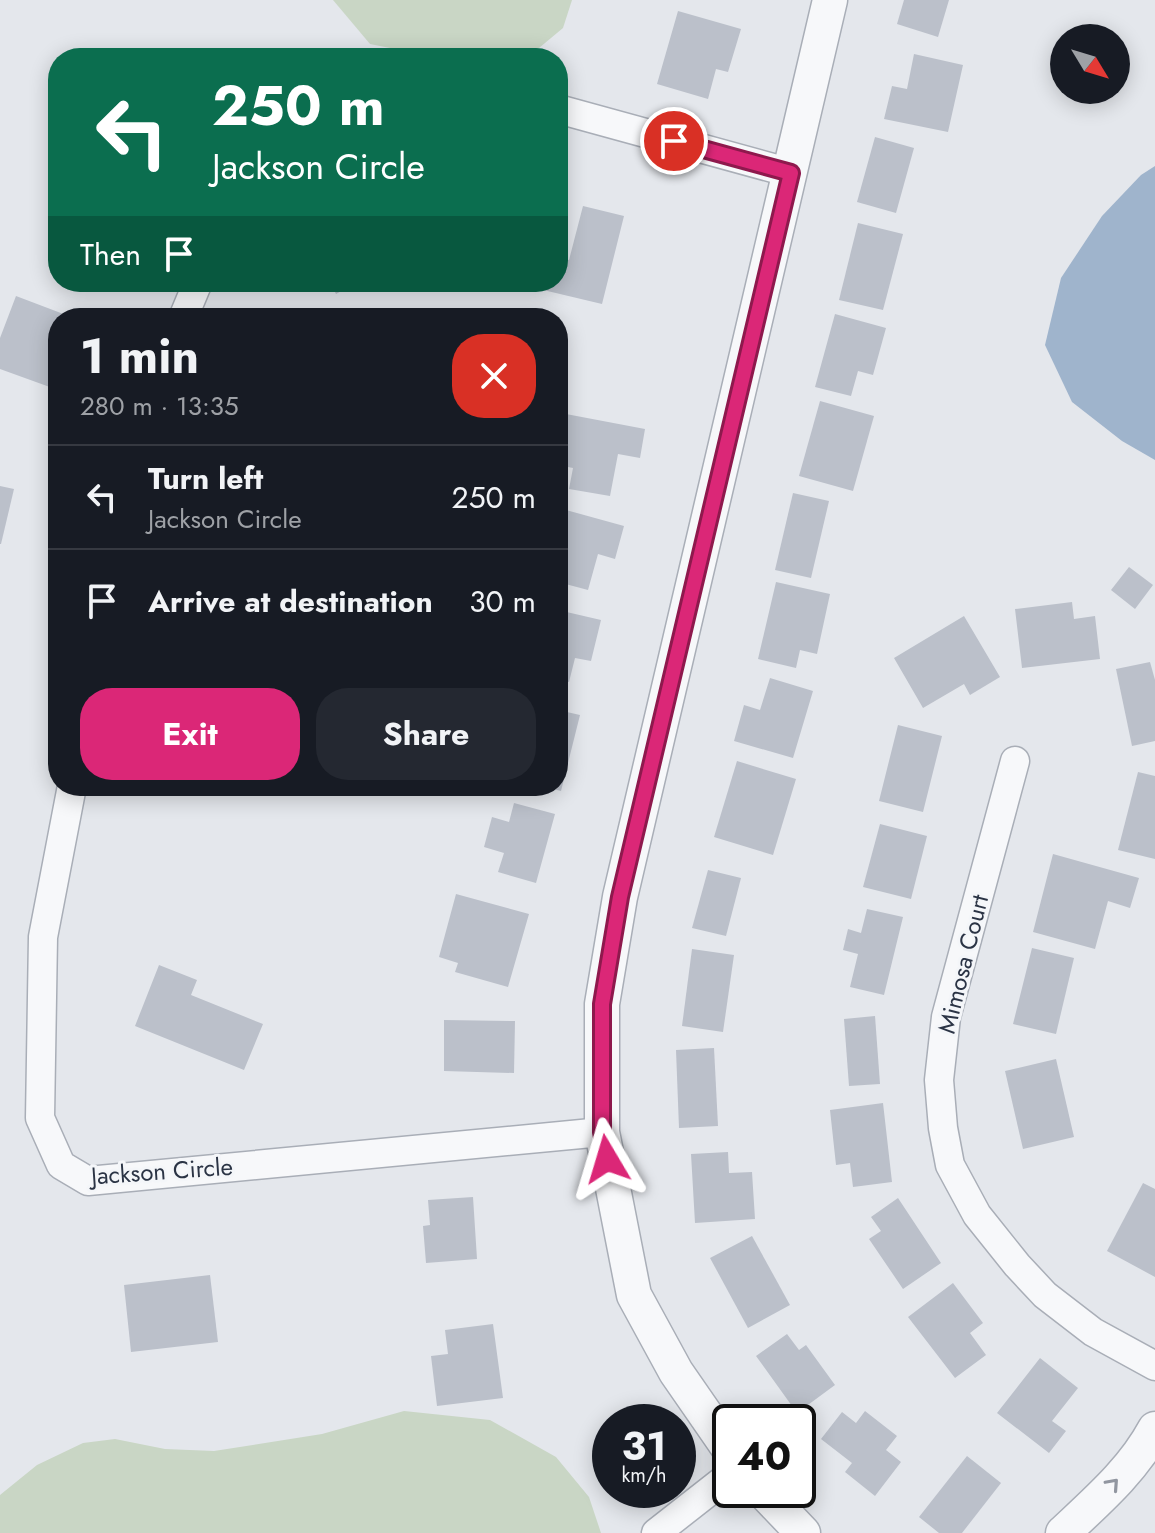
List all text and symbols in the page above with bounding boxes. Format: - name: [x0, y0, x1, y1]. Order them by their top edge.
- north arrow: [1050, 24, 1130, 104]
- map controls: [1050, 24, 1130, 104]
- text: 250 m: [212, 65, 385, 146]
- icon: left: [80, 80, 184, 184]
- pin: [640, 107, 708, 175]
- icon: arrive: [652, 119, 696, 163]
- text: Jackson Circle: [212, 140, 425, 192]
- icon: arrive: [157, 232, 201, 276]
- text: Then: [80, 233, 141, 276]
- text: 1 min: [80, 322, 199, 391]
- button: close: [452, 334, 536, 418]
- text: 280 m · 13:35: [80, 387, 239, 425]
- text: Turn left: [148, 457, 263, 500]
- icon: left: [80, 475, 124, 519]
- text: 250 m: [452, 476, 536, 519]
- text: Jackson Circle: [148, 500, 302, 538]
- icon: arrive: [80, 579, 124, 623]
- text: Arrive at destination: [148, 580, 433, 623]
- text: 30 m: [469, 580, 536, 623]
- button: Exit: [80, 688, 300, 780]
- button: Share: [316, 688, 536, 780]
- street label: Mimosa Court: [929, 891, 997, 1037]
- position arrow: [565, 1117, 649, 1201]
- street label: Jackson Circle: [87, 1149, 234, 1194]
- speed limit sign: 40: [712, 1404, 816, 1508]
- text: 31: [621, 1417, 667, 1475]
- text: km/h: [621, 1461, 667, 1490]
- one-way arrow: [1103, 1479, 1118, 1494]

